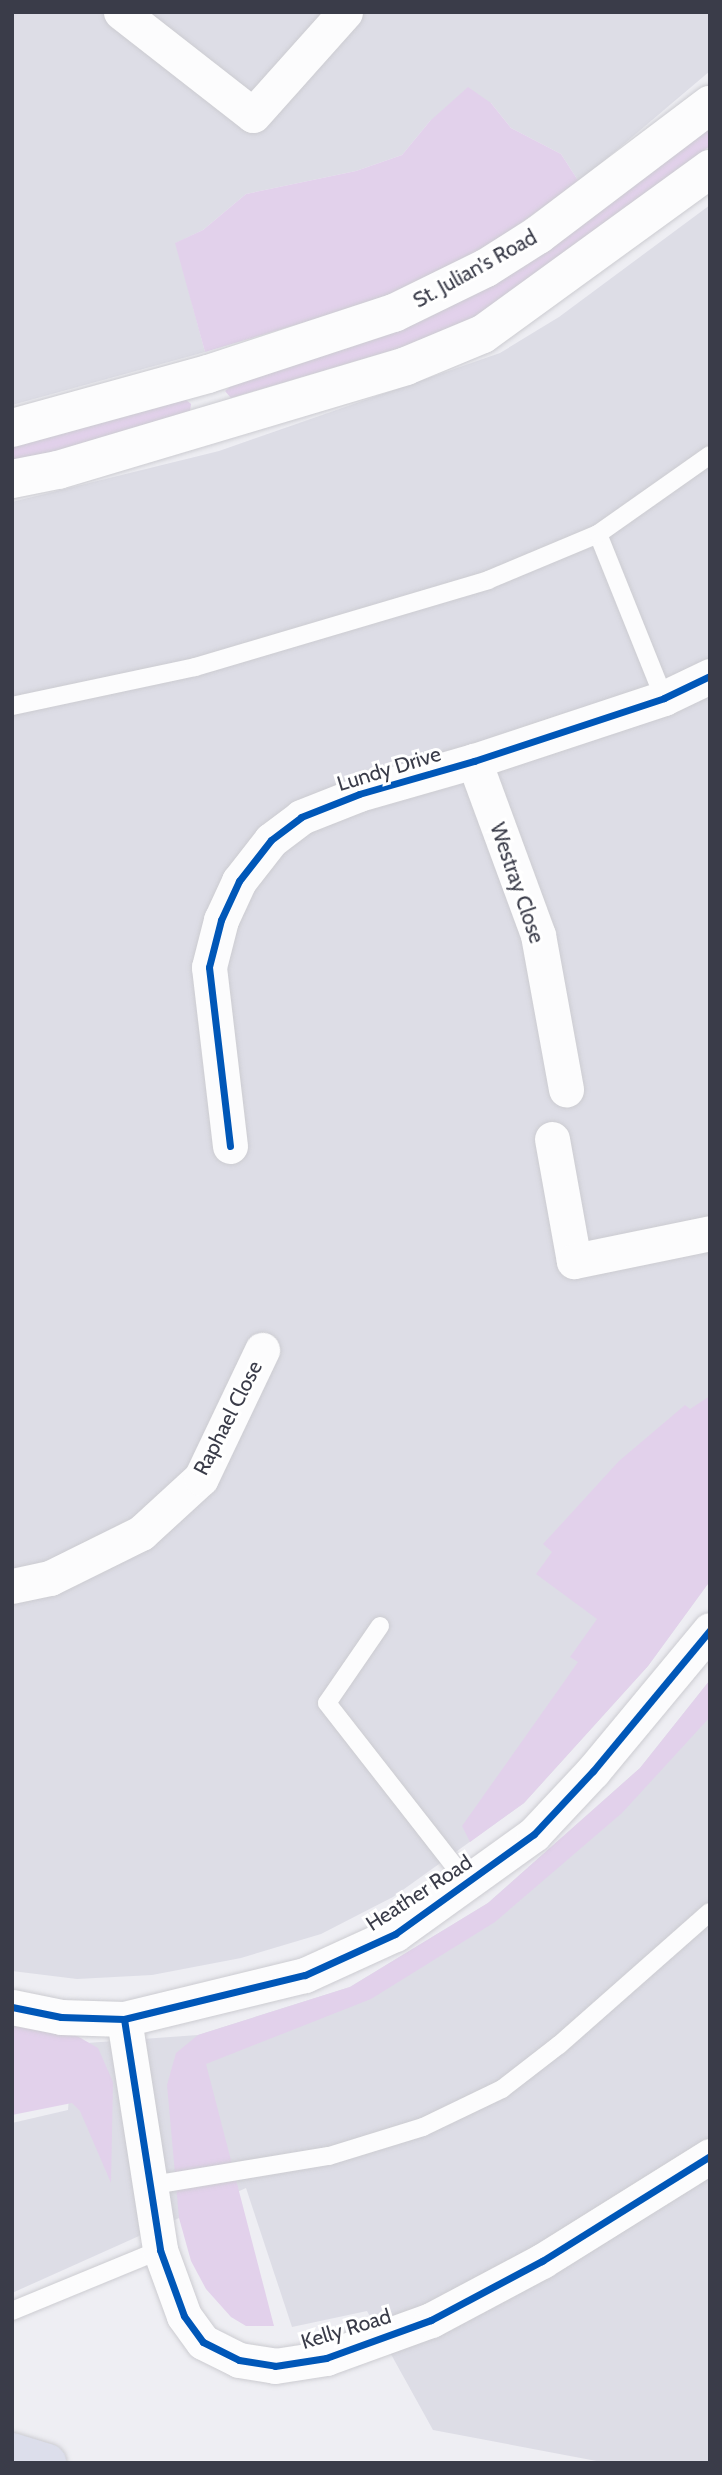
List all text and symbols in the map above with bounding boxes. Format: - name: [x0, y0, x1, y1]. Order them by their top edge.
- street label: St. Julian's Road: [409, 225, 541, 313]
- street label: Lundy Drive: [334, 741, 444, 797]
- street label: Westray Close: [485, 819, 549, 947]
- street label: Raphael Close: [188, 1357, 268, 1479]
- street label: Heather Road: [361, 1849, 477, 1937]
- street label: Kelly Road: [298, 2303, 394, 2355]

